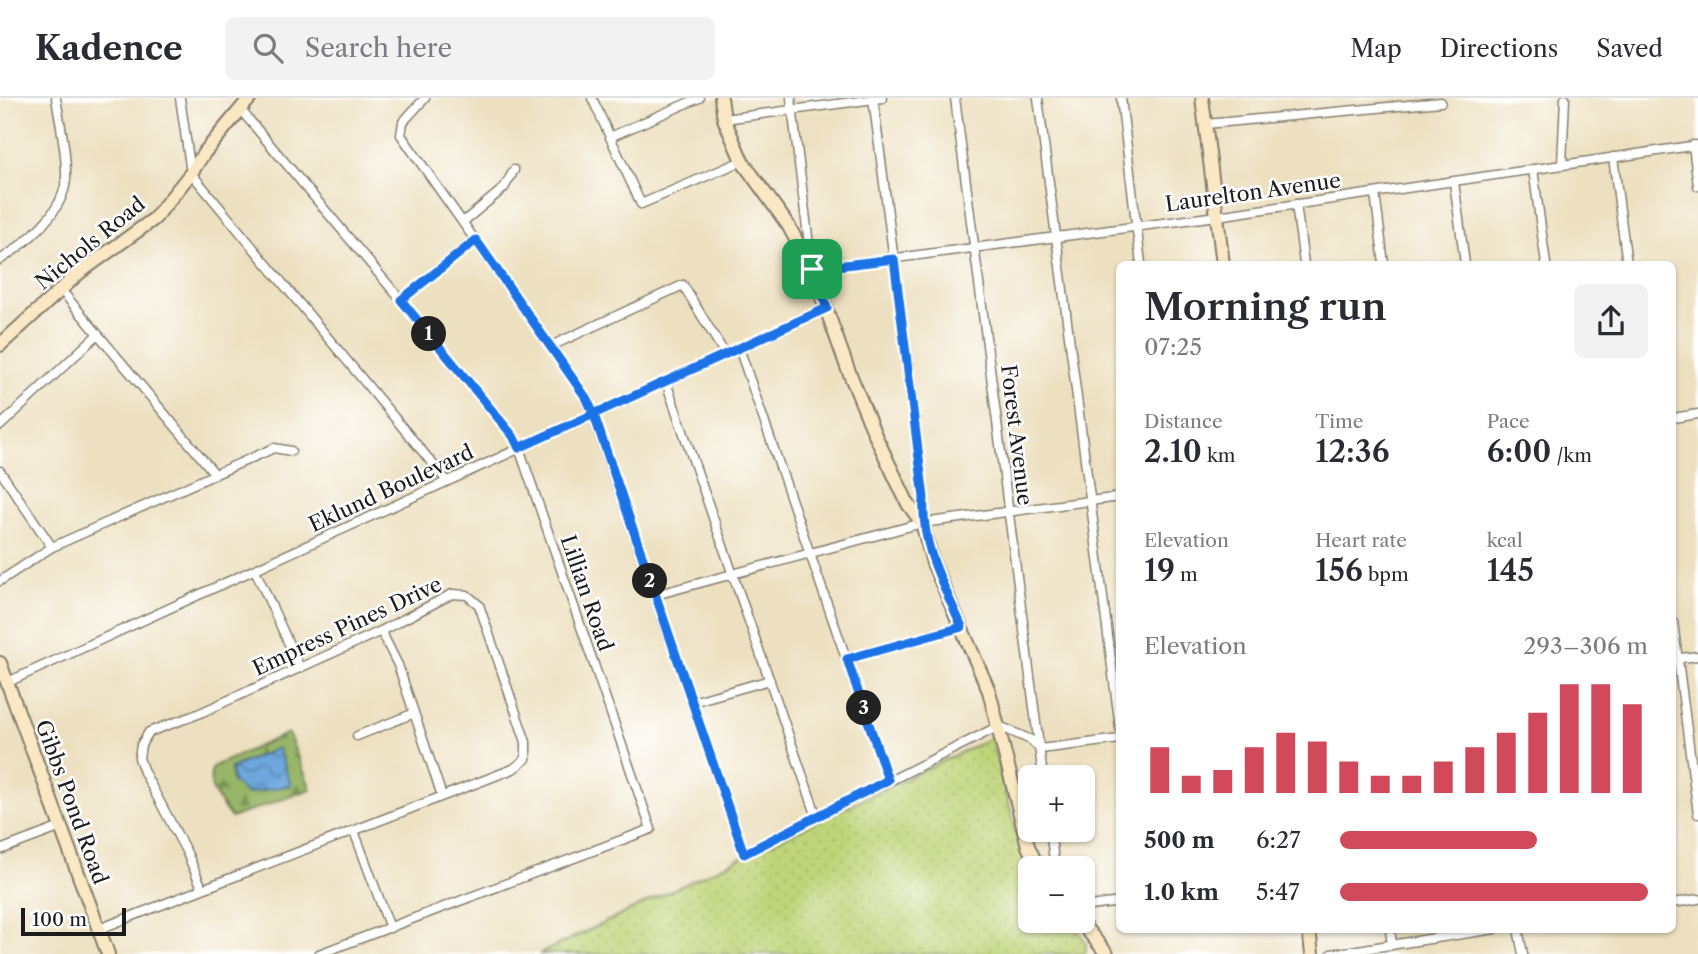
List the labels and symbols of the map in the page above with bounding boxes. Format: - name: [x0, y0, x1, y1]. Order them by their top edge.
- street label: Laurelton Avenue: [1164, 167, 1342, 217]
- street label: Nichols Road: [30, 191, 150, 295]
- pin: [782, 239, 842, 299]
- pin: 1: [412, 316, 446, 352]
- street label: Forest Avenue: [996, 363, 1038, 507]
- street label: Eklund Boulevard: [305, 439, 477, 537]
- street label: Lillian Road: [556, 532, 619, 654]
- pin: 2: [632, 564, 668, 598]
- street label: Empress Pines Drive: [249, 571, 445, 681]
- pin: 3: [846, 690, 882, 726]
- street label: Gibbs Pond Road: [31, 716, 113, 888]
- scale bar: [21, 905, 126, 937]

